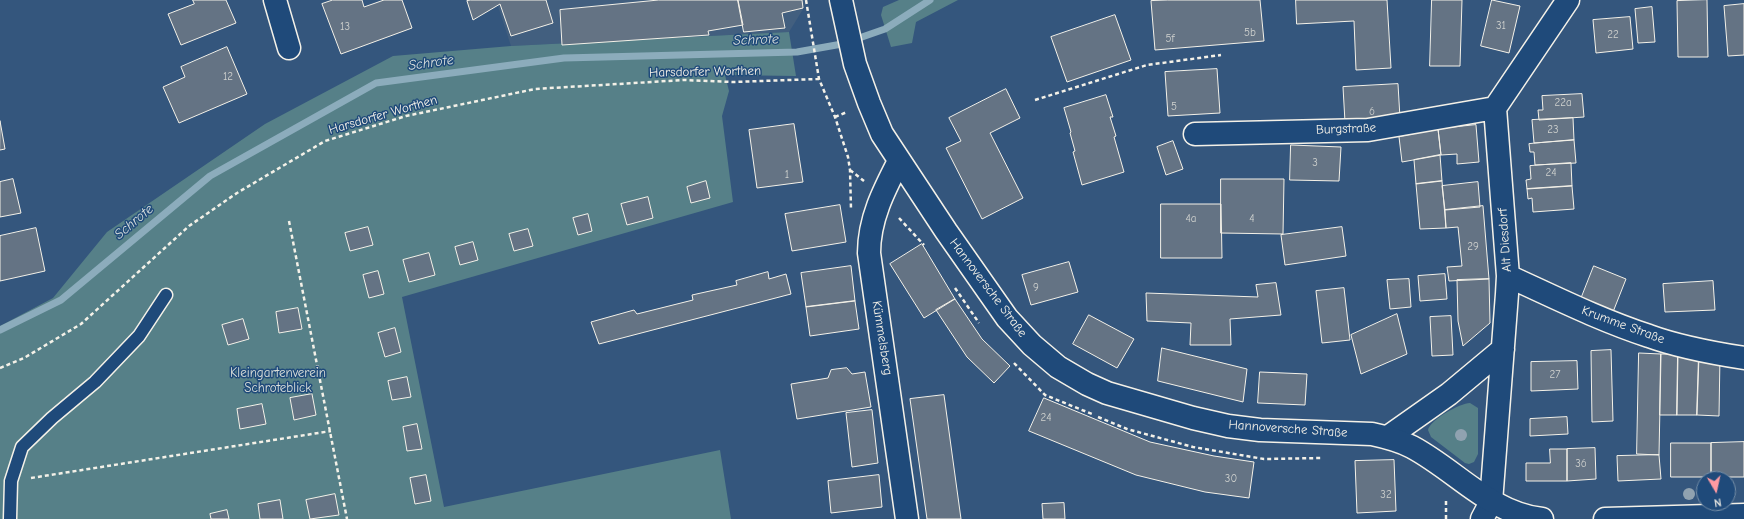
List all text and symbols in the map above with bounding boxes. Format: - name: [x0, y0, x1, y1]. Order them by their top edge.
- house number: 31: [1496, 19, 1506, 33]
- house number: 13: [340, 20, 350, 34]
- house number: 5b: [1244, 26, 1256, 40]
- house number: 22: [1607, 28, 1619, 42]
- water label: Schrote: [733, 31, 779, 49]
- house number: 5f: [1165, 32, 1175, 46]
- water label: Schrote: [407, 51, 455, 75]
- street label: Harsdorfer Worthen: [649, 63, 761, 81]
- house number: 12: [223, 70, 233, 84]
- street label: Harsdorfer Worthen: [327, 92, 439, 138]
- house number: 22a: [1554, 96, 1572, 110]
- house number: 5: [1171, 100, 1177, 114]
- house number: 6: [1369, 105, 1375, 119]
- street label: Burgstraße: [1316, 120, 1376, 138]
- house number: 23: [1547, 123, 1559, 137]
- house number: 3: [1312, 156, 1318, 170]
- house number: 24: [1545, 166, 1557, 180]
- house number: 1: [785, 168, 789, 182]
- water label: Schrote: [111, 201, 157, 243]
- street label: Alt Diesdorf: [1495, 208, 1515, 272]
- house number: 4a: [1186, 212, 1196, 226]
- house number: 4: [1249, 212, 1255, 226]
- street label: Hannoversche Straße: [946, 236, 1030, 340]
- house number: 29: [1467, 240, 1479, 254]
- house number: 9: [1033, 281, 1039, 295]
- street label: Kümmelsberg: [868, 300, 896, 376]
- street label: Krumme Straße: [1579, 303, 1667, 347]
- park label: Kleingartenverein Schroteblick: [230, 365, 326, 396]
- house number: 27: [1550, 368, 1560, 382]
- house number: 24: [1040, 411, 1052, 425]
- street label: Hannoversche Straße: [1228, 417, 1348, 441]
- house number: 36: [1575, 457, 1587, 471]
- north arrow: [1696, 471, 1736, 511]
- house number: 30: [1225, 472, 1237, 486]
- house number: 32: [1380, 488, 1392, 502]
- text: N: [1713, 495, 1722, 509]

